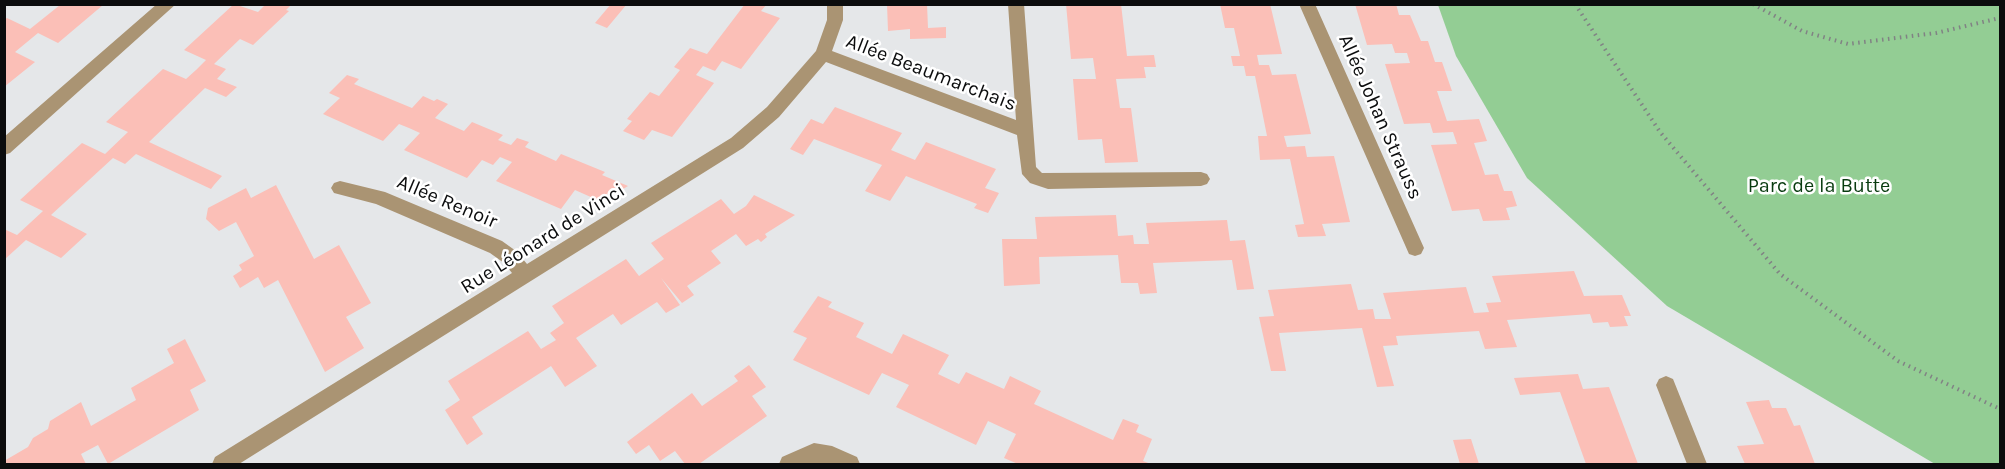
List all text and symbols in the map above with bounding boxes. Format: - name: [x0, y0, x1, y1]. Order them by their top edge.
- street label: Allée Beaumarchais: [842, 29, 1020, 117]
- street label: Allée Johan Strauss: [1333, 31, 1427, 203]
- street label: Allée Renoir: [393, 170, 501, 234]
- park label: Parc de la Butte: [1748, 174, 1890, 198]
- street label: Rue Léonard de Vinci: [456, 179, 630, 299]

